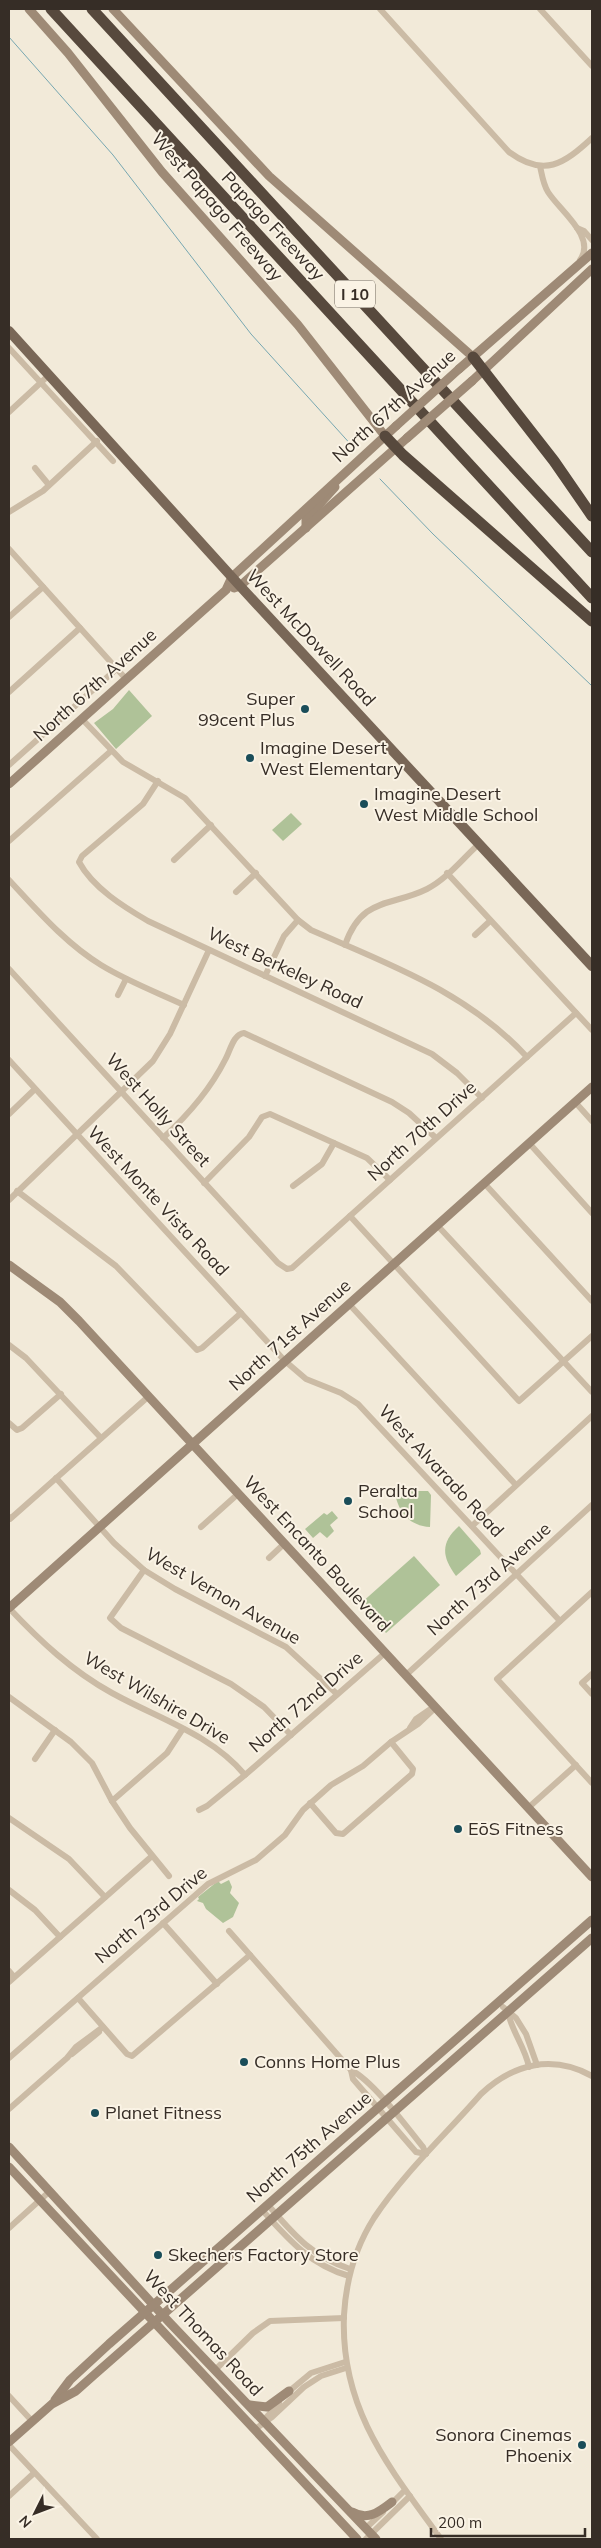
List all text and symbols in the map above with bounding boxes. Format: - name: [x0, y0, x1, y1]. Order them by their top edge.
- street label: West Papago Freeway: [147, 128, 287, 286]
- street label: Papago Freeway: [217, 167, 329, 285]
- road number: I 10: [335, 280, 375, 308]
- street label: North 67th Avenue: [327, 344, 460, 467]
- street label: West McDowell Road: [242, 564, 381, 711]
- street label: North 67th Avenue: [28, 623, 161, 746]
- place label: Super 99cent Plus: [198, 687, 295, 731]
- marker: Super 99cent Plus: [299, 703, 311, 715]
- place label: Imagine Desert West Elementary: [260, 736, 404, 780]
- marker: Imagine Desert West Elementary: [244, 752, 256, 764]
- place label: Imagine Desert West Middle School: [374, 782, 538, 826]
- marker: Imagine Desert West Middle School: [358, 798, 370, 810]
- street label: West Berkeley Road: [204, 922, 366, 1014]
- street label: West Holly Street: [101, 1048, 216, 1171]
- street label: North 70th Drive: [362, 1076, 481, 1186]
- street label: West Monte Vista Road: [83, 1121, 234, 1281]
- street label: North 71st Avenue: [224, 1274, 355, 1396]
- street label: West Alvarado Road: [374, 1399, 509, 1542]
- street label: West Encanto Boulevard: [239, 1471, 396, 1637]
- place label: Peralta School: [358, 1479, 418, 1523]
- marker: Peralta School: [342, 1495, 354, 1507]
- street label: North 73rd Avenue: [422, 1517, 555, 1640]
- street label: West Vernon Avenue: [142, 1542, 305, 1649]
- street label: West Wilshire Drive: [80, 1646, 235, 1749]
- street label: North 72nd Drive: [244, 1646, 367, 1757]
- place label: EōS Fitness: [468, 1817, 564, 1840]
- marker: EōS Fitness: [452, 1823, 464, 1835]
- street label: North 73rd Drive: [90, 1861, 211, 1968]
- place label: Conns Home Plus: [254, 2050, 400, 2073]
- marker: Conns Home Plus: [238, 2056, 250, 2068]
- street label: North 75th Avenue: [241, 2086, 376, 2207]
- place label: Planet Fitness: [105, 2101, 222, 2124]
- marker: Planet Fitness: [89, 2107, 101, 2119]
- place label: Skechers Factory Store: [168, 2243, 359, 2266]
- marker: Skechers Factory Store: [152, 2249, 164, 2261]
- street label: West Thomas Road: [139, 2265, 268, 2401]
- place label: Sonora Cinemas Phoenix: [435, 2423, 572, 2467]
- marker: Sonora Cinemas Phoenix: [576, 2439, 588, 2451]
- north arrow: [10, 2488, 60, 2538]
- scale bar: [431, 2506, 585, 2538]
- text: N: [15, 2512, 36, 2532]
- text: 200 m: [438, 2513, 482, 2532]

